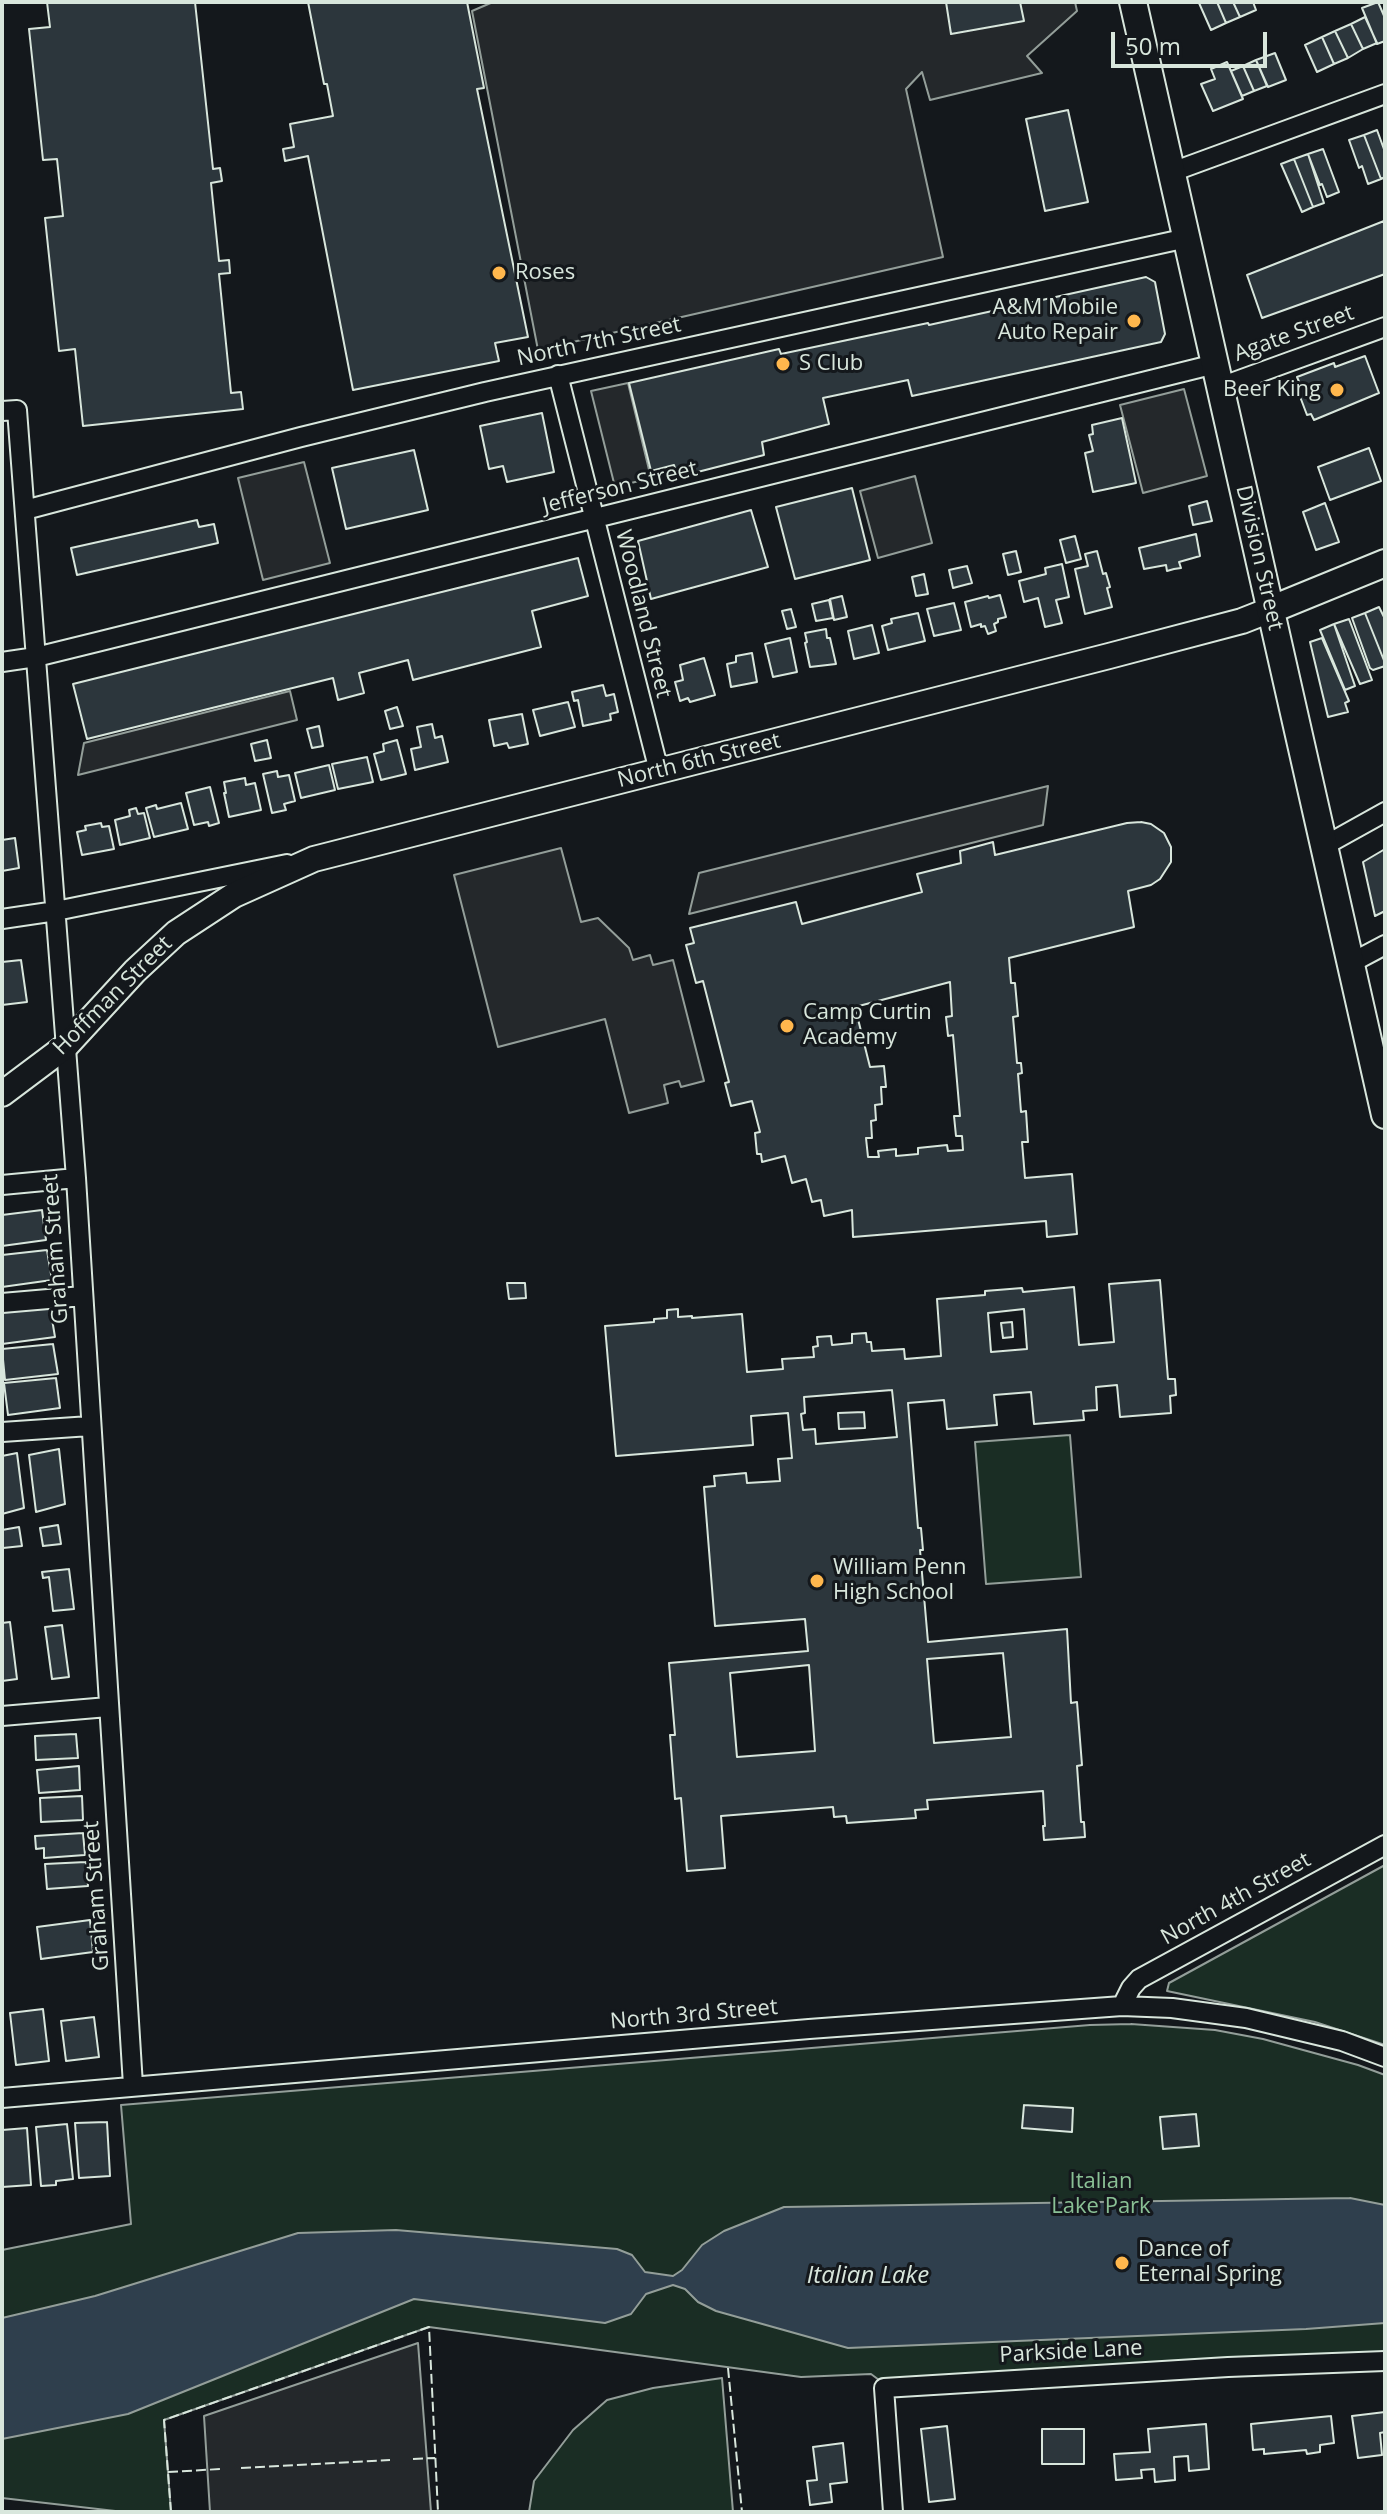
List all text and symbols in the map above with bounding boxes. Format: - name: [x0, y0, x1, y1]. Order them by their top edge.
- scale bar: [1115, 16, 1271, 66]
- text: 50 m: [1125, 29, 1181, 62]
- place label: Roses: [515, 260, 575, 286]
- marker: Roses: [490, 264, 508, 282]
- place label: A&M Mobile Auto Repair: [993, 295, 1118, 346]
- street label: Agate Street: [1231, 300, 1357, 368]
- street label: North 7th Street: [515, 312, 683, 372]
- marker: A&M Mobile Auto Repair: [1125, 312, 1143, 330]
- place label: S Club: [799, 351, 863, 377]
- marker: S Club: [774, 355, 792, 373]
- place label: Beer King: [1223, 377, 1321, 403]
- marker: Beer King: [1328, 381, 1346, 399]
- street label: Jefferson Street: [540, 456, 700, 520]
- street label: Division Street: [1229, 483, 1289, 633]
- street label: Woodland Street: [609, 527, 677, 701]
- street label: North 6th Street: [615, 728, 783, 794]
- street label: Hoffman Street: [48, 931, 178, 1061]
- place label: Camp Curtin Academy: [803, 1000, 932, 1052]
- marker: Camp Curtin Academy: [778, 1017, 796, 1035]
- street label: Graham Street: [38, 1173, 74, 1325]
- place label: William Penn High School: [833, 1555, 966, 1606]
- marker: William Penn High School: [808, 1572, 826, 1590]
- street label: Graham Street: [79, 1820, 115, 1972]
- street label: North 4th Street: [1157, 1847, 1315, 1951]
- street label: North 3rd Street: [609, 1995, 779, 2035]
- park label: Italian Lake Park: [1051, 2169, 1151, 2220]
- place label: Dance of Eternal Spring: [1138, 2237, 1282, 2288]
- marker: Dance of Eternal Spring: [1113, 2254, 1131, 2272]
- water label: Italian Lake: [807, 2262, 929, 2290]
- street label: Parkside Lane: [999, 2335, 1143, 2369]

